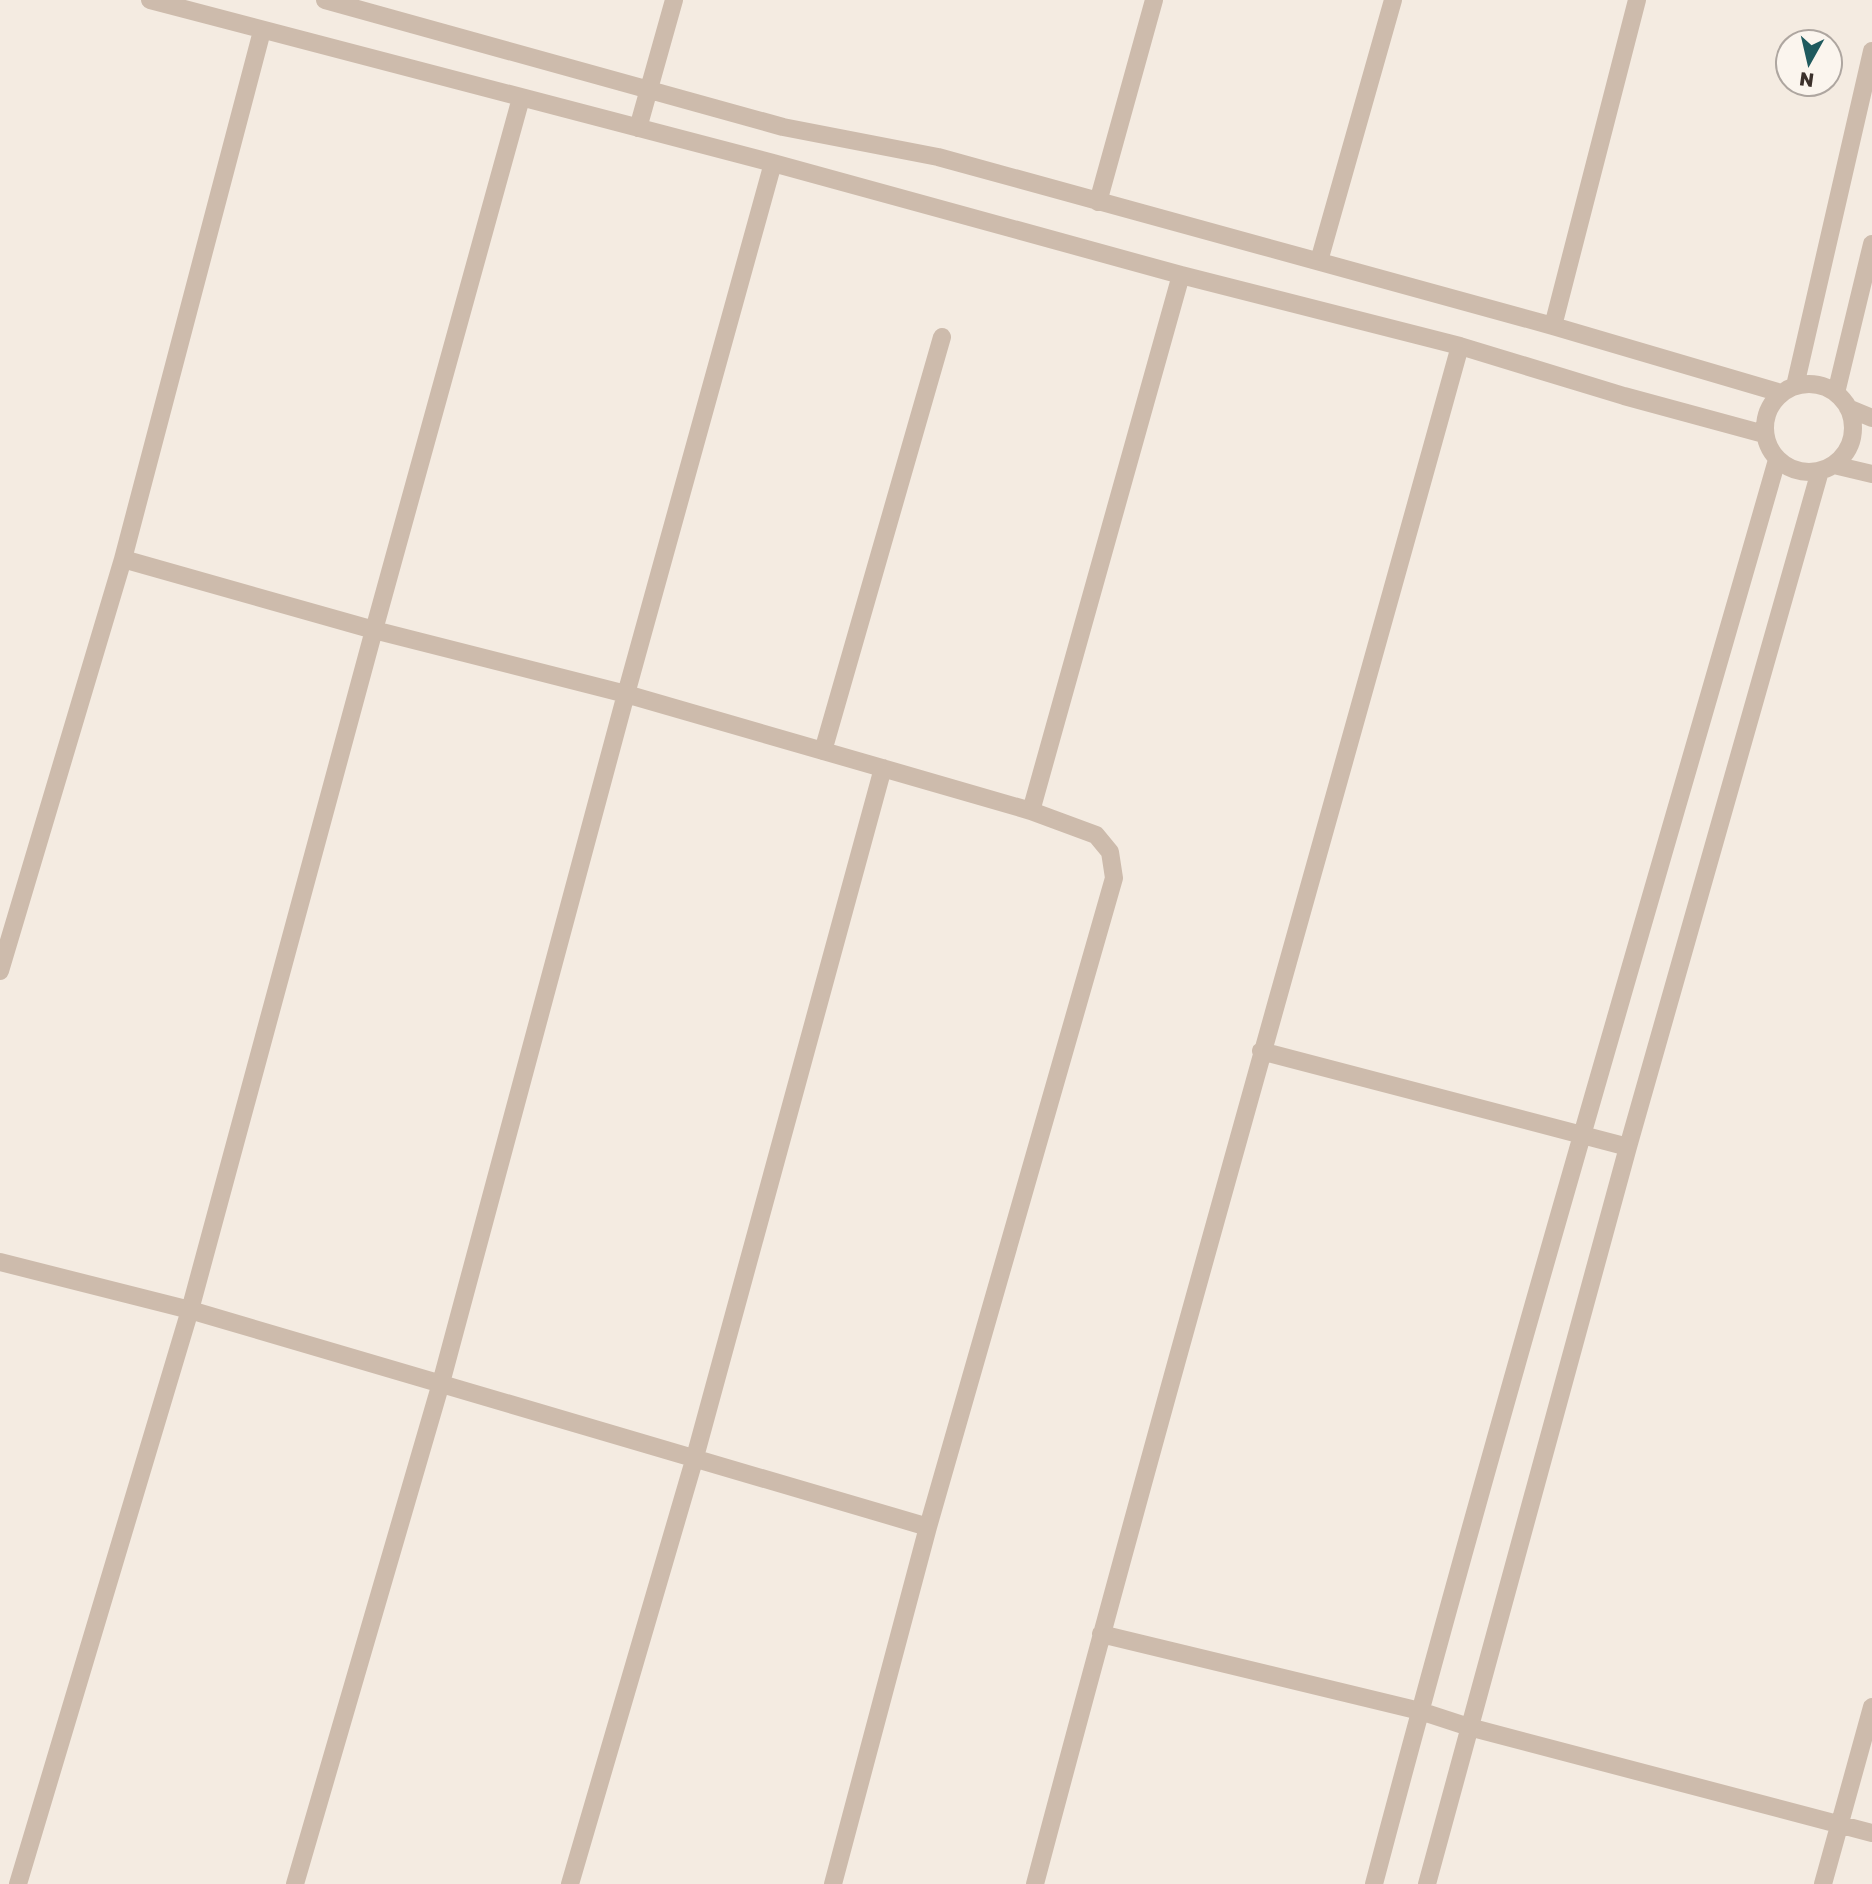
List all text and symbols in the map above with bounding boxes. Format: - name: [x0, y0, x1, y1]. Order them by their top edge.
- north arrow: [1774, 28, 1844, 98]
- text: N: [1798, 68, 1815, 93]

